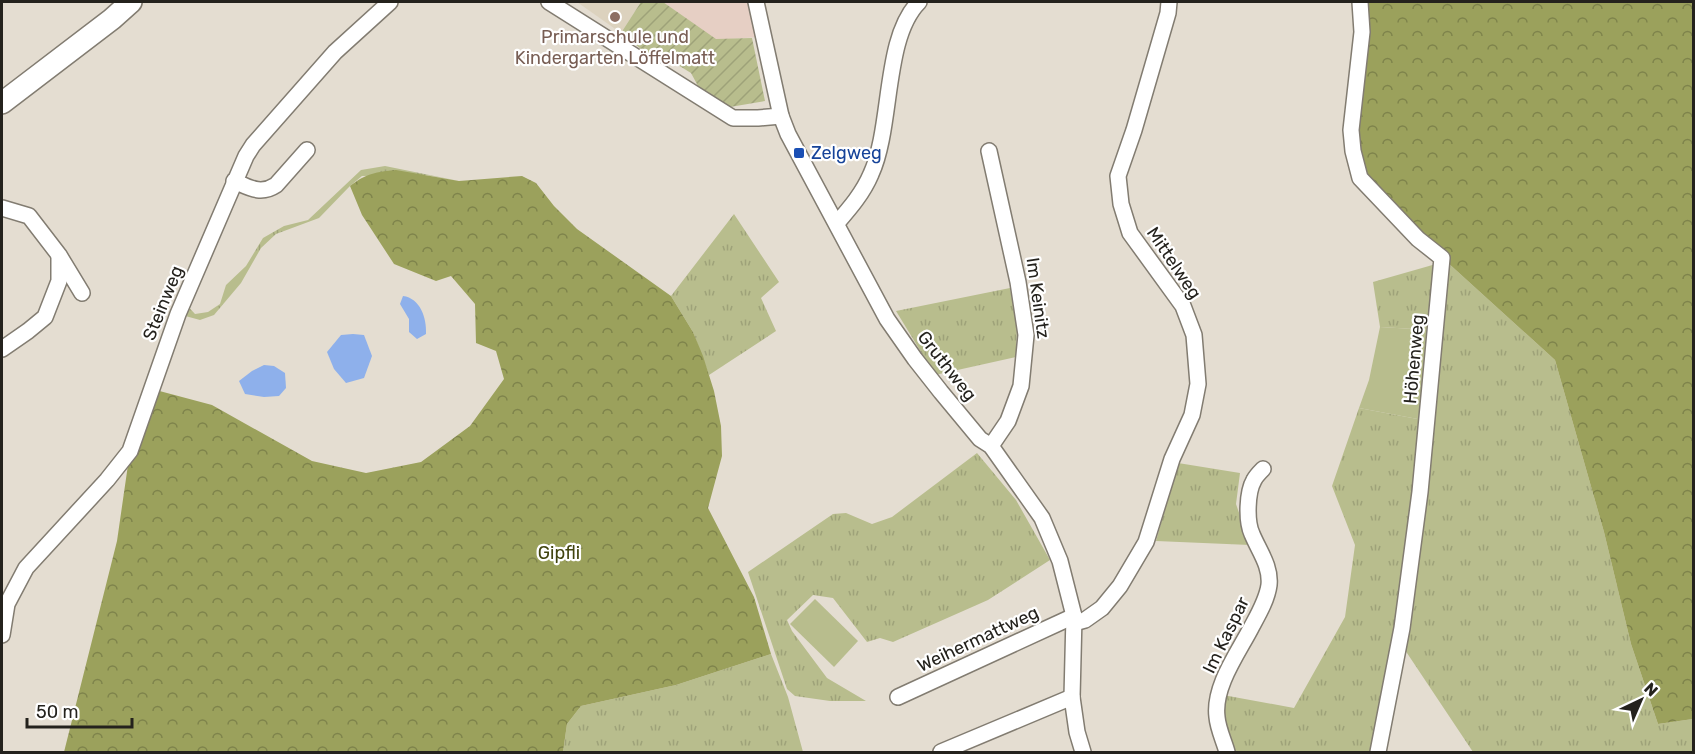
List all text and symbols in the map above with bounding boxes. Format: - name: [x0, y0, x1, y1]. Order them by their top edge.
- marker: Primarschule und Kindergarten Löffelmatt: [608, 10, 622, 24]
- place label: Primarschule und Kindergarten Löffelmatt: [515, 26, 715, 69]
- place label: Zelgweg: [811, 142, 882, 164]
- marker: Zelgweg: [792, 146, 806, 160]
- street label: Mittelweg: [1142, 223, 1206, 303]
- street label: Im Keinitz: [1021, 256, 1055, 340]
- street label: Steinweg: [138, 263, 188, 343]
- street label: Höhenweg: [1399, 313, 1429, 405]
- street label: Gruthweg: [913, 327, 981, 405]
- park label: Gipfli: [538, 542, 580, 564]
- street label: Im Kaspar: [1198, 593, 1254, 677]
- street label: Weihermattweg: [914, 601, 1042, 677]
- north arrow: [1611, 670, 1671, 730]
- text: N: [1640, 679, 1662, 700]
- scale bar: [27, 691, 132, 729]
- text: 50 m: [36, 701, 79, 723]

